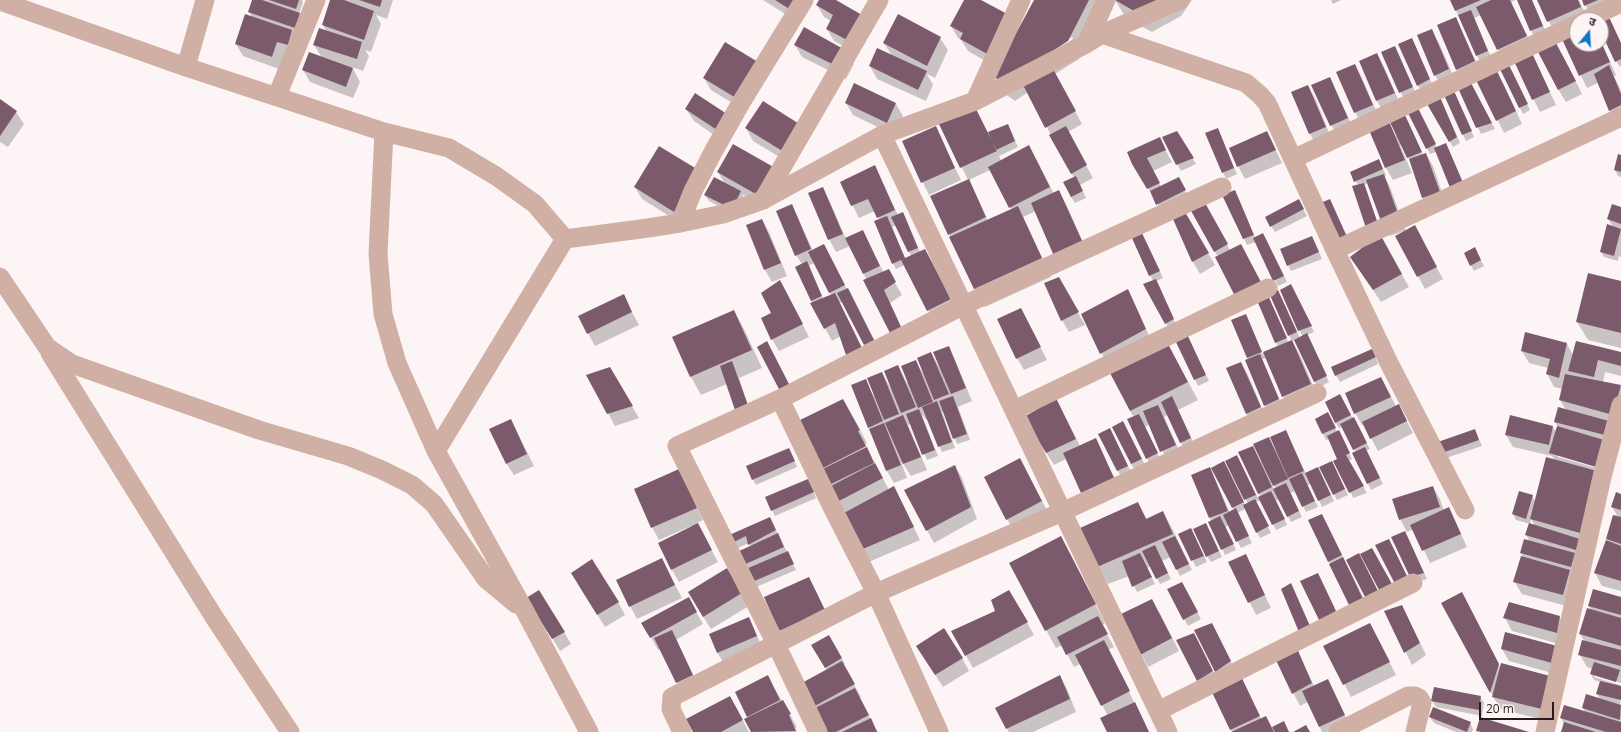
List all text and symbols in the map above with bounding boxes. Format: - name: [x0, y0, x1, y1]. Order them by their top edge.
- north arrow: [1569, 12, 1609, 52]
- text: उ: [1587, 13, 1598, 29]
- scale bar: [1481, 694, 1556, 720]
- text: 20 m: [1486, 700, 1514, 717]

